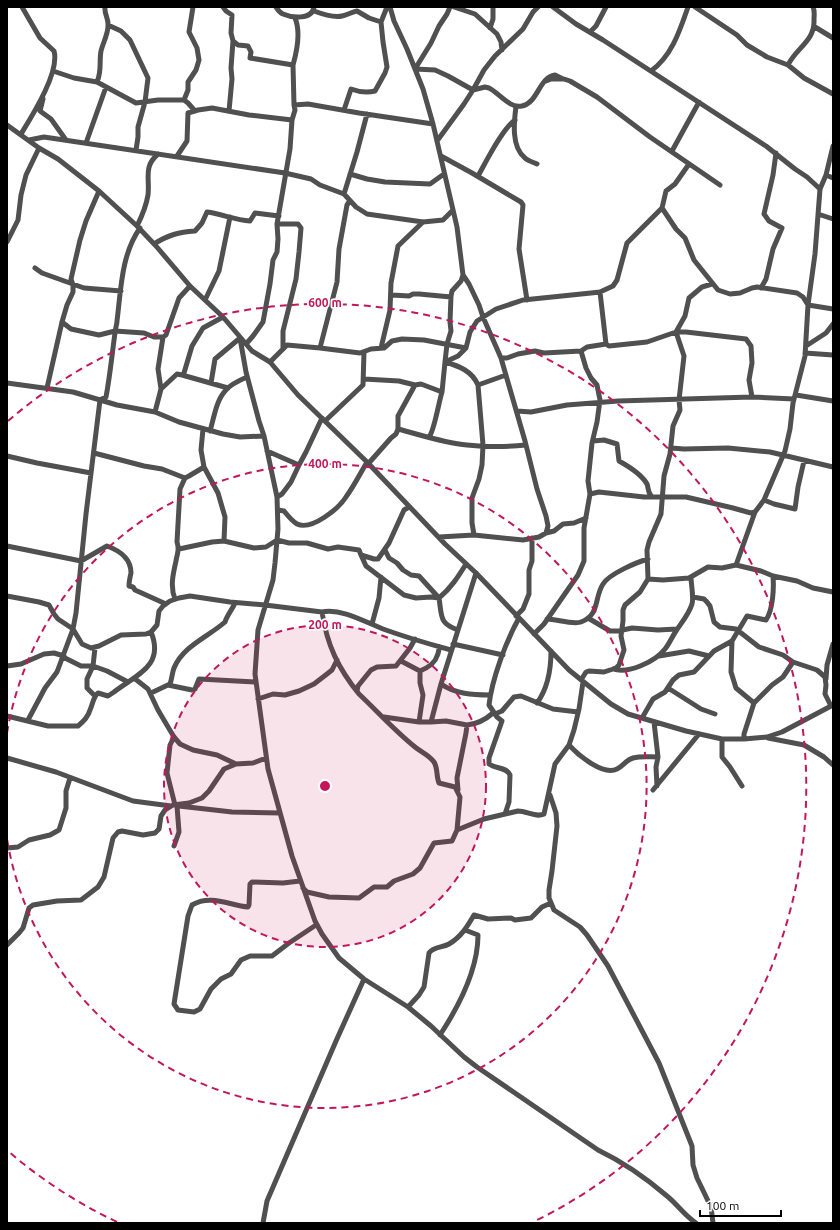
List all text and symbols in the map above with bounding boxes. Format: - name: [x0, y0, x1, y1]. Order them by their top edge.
- text: 600 m: [308, 296, 342, 309]
- text: 400 m: [308, 457, 342, 470]
- text: 200 m: [308, 618, 342, 631]
- centre of rings: [318, 779, 332, 793]
- scale bar: [700, 1192, 781, 1218]
- text: 100 m: [706, 1199, 739, 1212]

